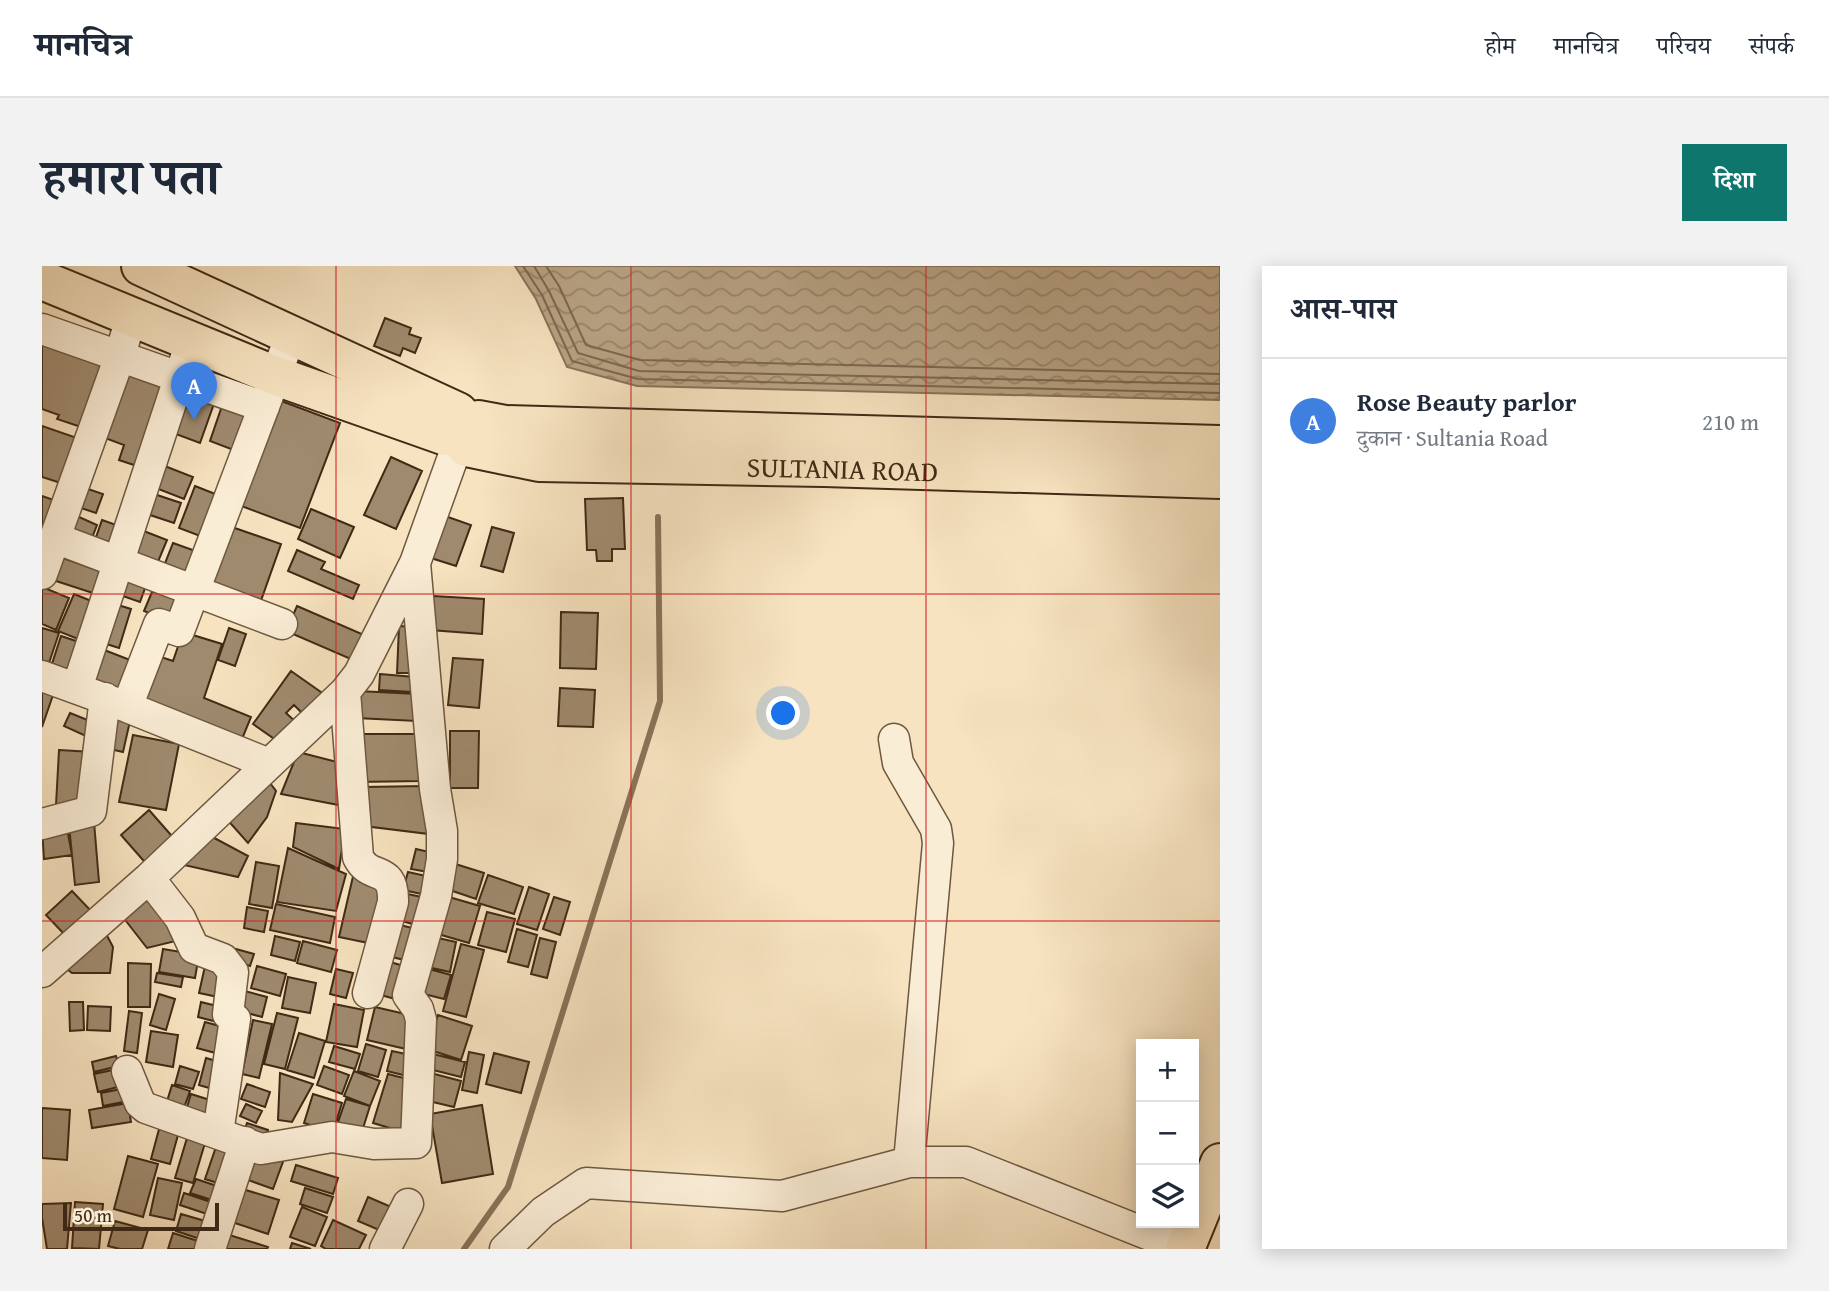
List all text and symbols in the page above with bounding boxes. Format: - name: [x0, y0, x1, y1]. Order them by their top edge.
- text: मानचित्र: [35, 20, 131, 68]
- text: होम: [1485, 28, 1515, 63]
- text: मानचित्र: [1553, 28, 1619, 63]
- text: परिचय: [1657, 28, 1711, 63]
- text: संपर्क: [1749, 28, 1794, 63]
- text: हमारा पता: [42, 140, 220, 212]
- button: दिशा: [1682, 144, 1787, 221]
- text: आस-पास: [1290, 286, 1396, 330]
- pin: A: [171, 362, 217, 420]
- text: Rose Beauty parlor: [1357, 382, 1577, 421]
- text: A: [1306, 405, 1320, 438]
- text: 210 m: [1702, 405, 1759, 438]
- text: दुकान · Sultania Road: [1357, 421, 1548, 454]
- street label: SULTANIA ROAD: [746, 445, 939, 491]
- your location: [766, 696, 800, 730]
- map controls: [1136, 1039, 1199, 1228]
- button: +: [1136, 1039, 1199, 1102]
- button: −: [1136, 1102, 1199, 1165]
- button: layers: [1136, 1165, 1199, 1228]
- scale bar: [63, 1200, 219, 1232]
- text: 50 m: [74, 1201, 112, 1229]

